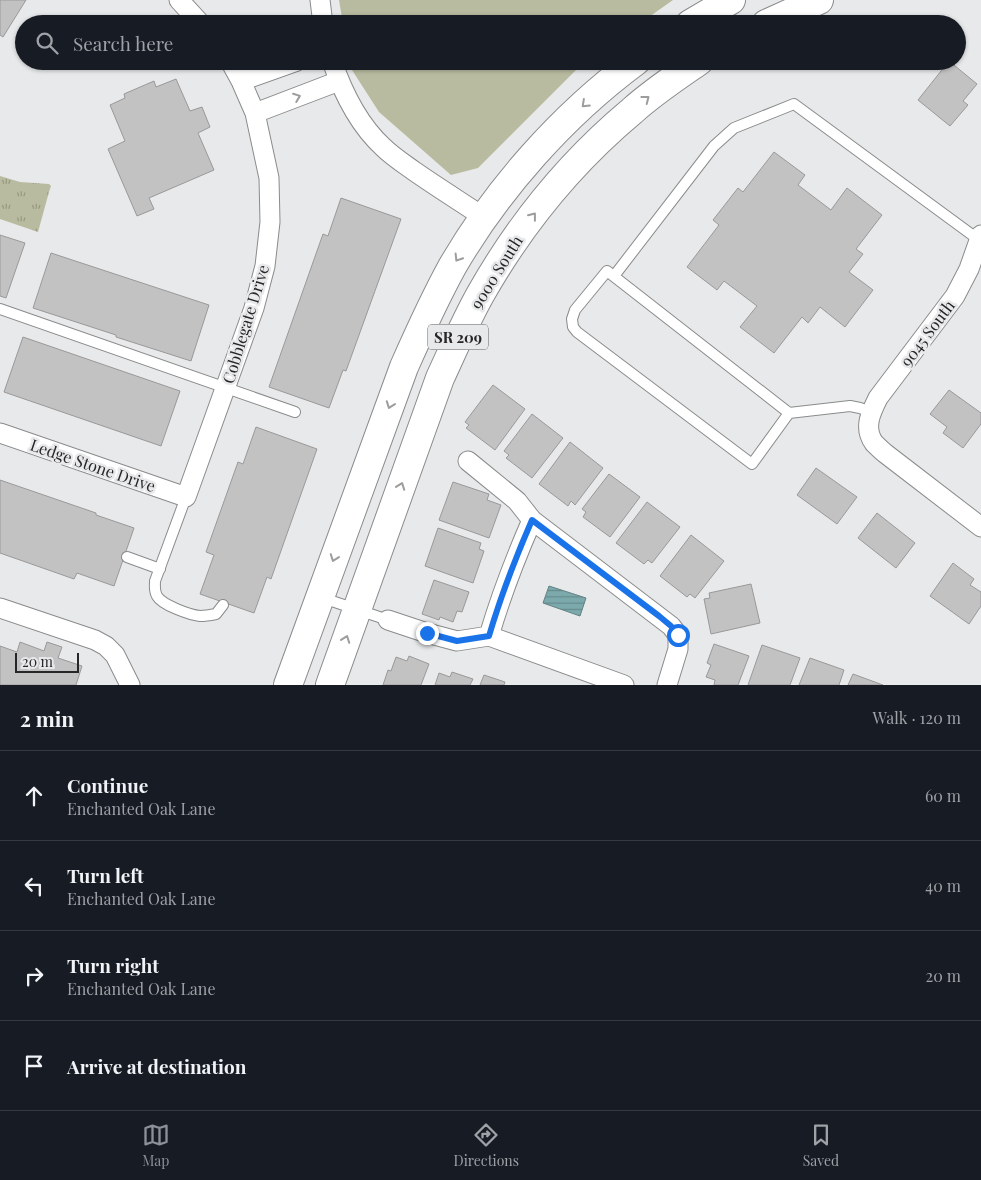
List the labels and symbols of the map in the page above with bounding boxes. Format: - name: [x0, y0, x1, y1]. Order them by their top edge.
- one-way arrow: [293, 93, 301, 103]
- one-way arrow: [640, 97, 649, 105]
- one-way arrow: [582, 98, 591, 107]
- one-way arrow: [527, 212, 536, 221]
- street label: 9000 South: [465, 231, 527, 313]
- one-way arrow: [455, 253, 465, 262]
- street label: Cobblegate Drive: [217, 262, 273, 386]
- street label: 9045 South: [895, 295, 959, 370]
- road number: SR 209: [428, 324, 488, 350]
- one-way arrow: [386, 401, 396, 409]
- street label: Ledge Stone Drive: [28, 434, 158, 496]
- one-way arrow: [395, 482, 405, 491]
- one-way arrow: [330, 553, 340, 562]
- route end: [416, 622, 439, 645]
- route start: [667, 624, 690, 647]
- one-way arrow: [340, 635, 350, 644]
- scale bar: [15, 650, 79, 673]

